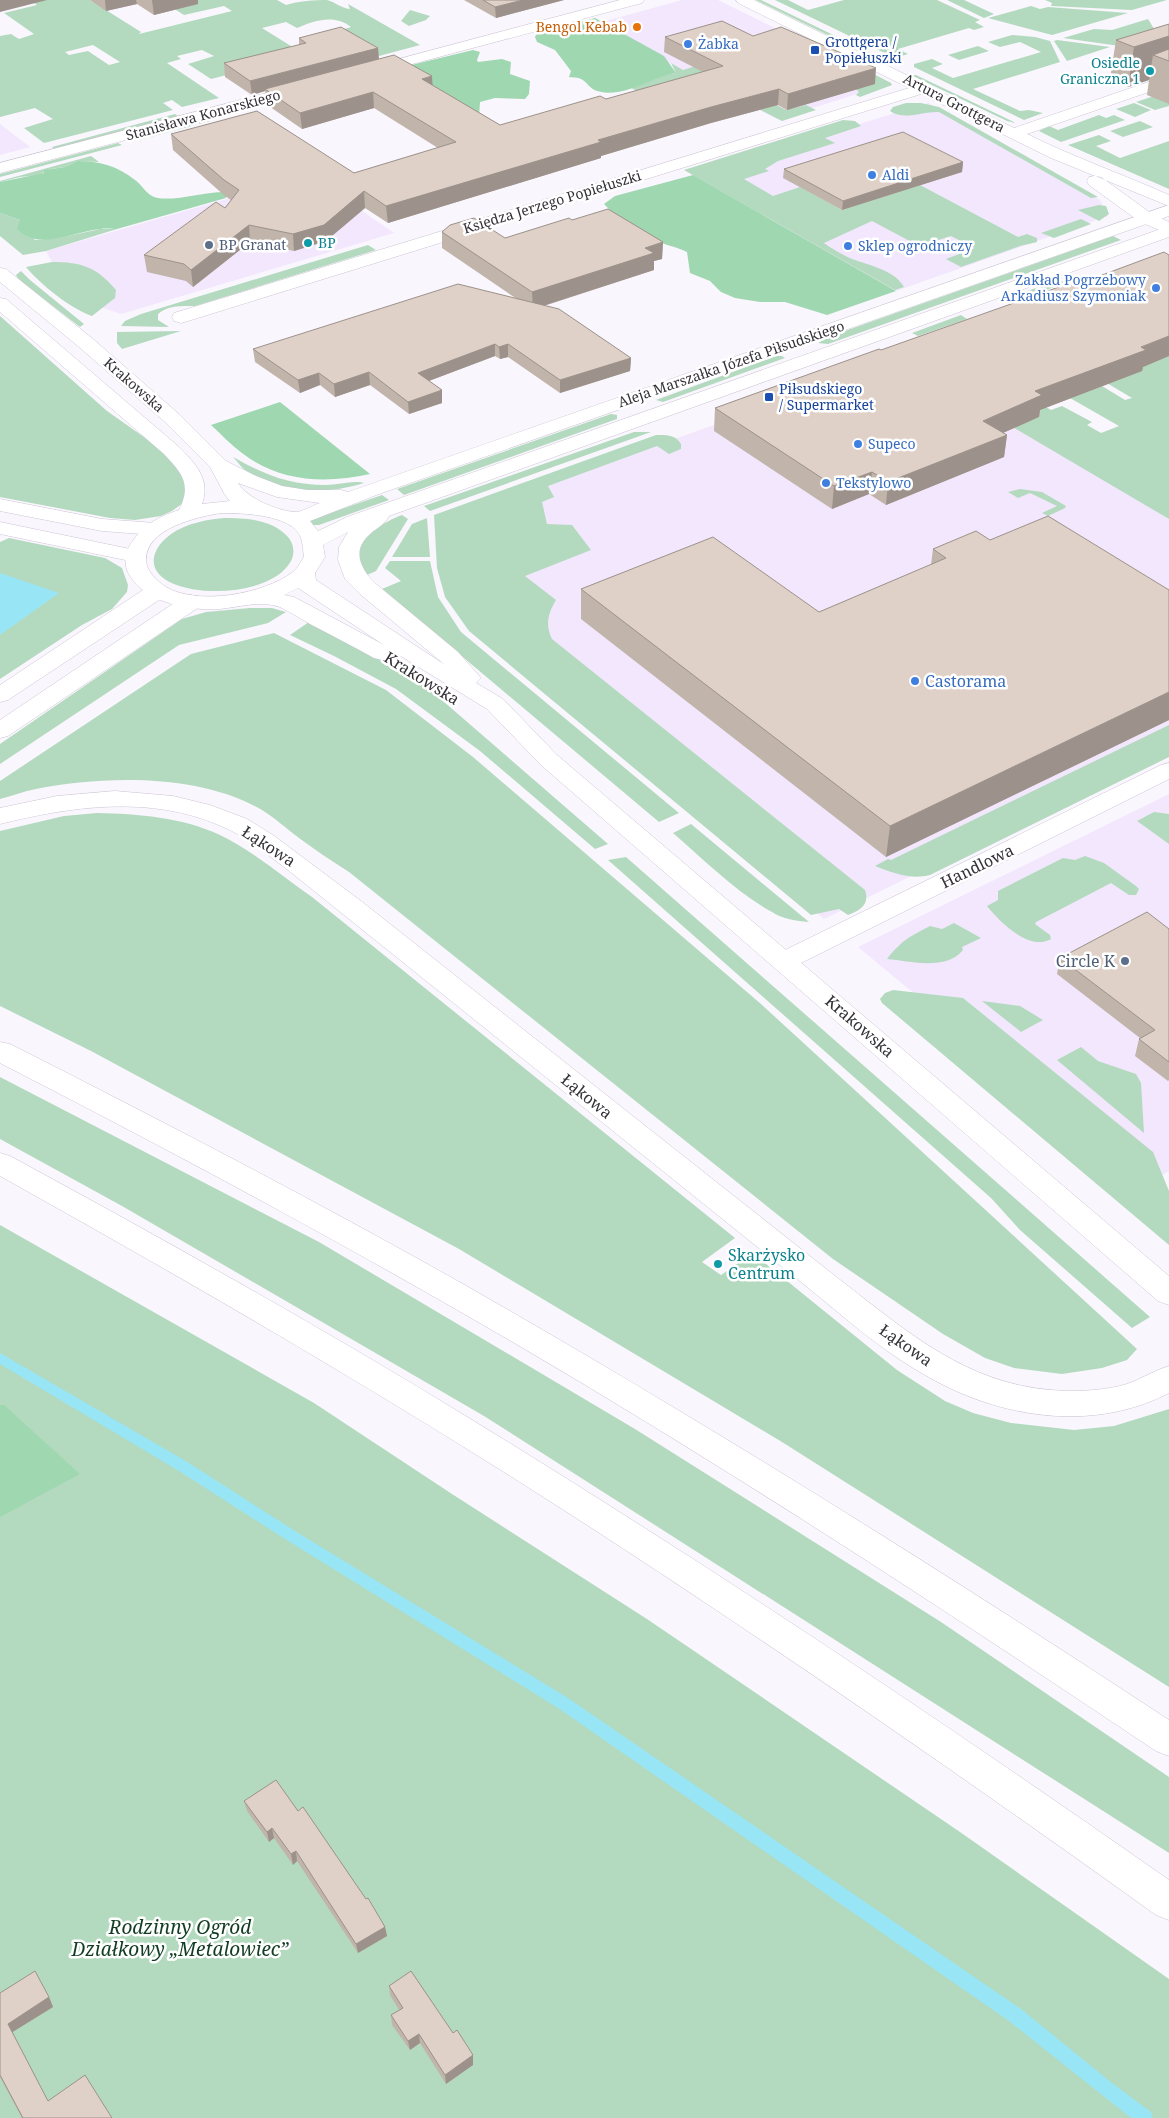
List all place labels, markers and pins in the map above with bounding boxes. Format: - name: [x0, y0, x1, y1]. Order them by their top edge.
- place label: Bengol Kebab: [536, 17, 627, 36]
- marker: Bengol Kebab: [631, 21, 643, 33]
- place label: Grottgera / Popiełuszki: [825, 32, 902, 67]
- place label: Żabka: [698, 34, 739, 53]
- marker: Żabka: [682, 38, 694, 50]
- marker: Grottgera / Popiełuszki: [809, 44, 821, 56]
- place label: Osiedle Graniczna 1: [1060, 53, 1140, 88]
- marker: Osiedle Graniczna 1: [1144, 65, 1156, 77]
- place label: Aldi: [882, 165, 910, 184]
- marker: Aldi: [866, 169, 878, 181]
- place label: BP: [318, 233, 336, 252]
- place label: BP Granat: [219, 235, 286, 254]
- place label: Sklep ogrodniczy: [858, 236, 972, 255]
- marker: BP: [302, 237, 314, 249]
- marker: BP Granat: [203, 239, 215, 251]
- marker: Sklep ogrodniczy: [842, 240, 854, 252]
- place label: Zakład Pogrzebowy Arkadiusz Szymoniak: [1001, 270, 1147, 305]
- marker: Zakład Pogrzebowy Arkadiusz Szymoniak: [1150, 282, 1162, 294]
- place label: Piłsudskiego / Supermarket: [779, 379, 874, 414]
- marker: Piłsudskiego / Supermarket: [763, 391, 775, 403]
- place label: Supeco: [868, 434, 916, 453]
- marker: Supeco: [852, 438, 864, 450]
- place label: Tekstylowo: [836, 473, 911, 492]
- marker: Tekstylowo: [820, 477, 832, 489]
- place label: Castorama: [925, 670, 1006, 692]
- marker: Castorama: [909, 675, 921, 687]
- place label: Circle K: [1056, 950, 1116, 972]
- marker: Circle K: [1119, 955, 1131, 967]
- place label: Skarżysko Centrum: [728, 1244, 805, 1284]
- marker: Skarżysko Centrum: [712, 1258, 724, 1270]

